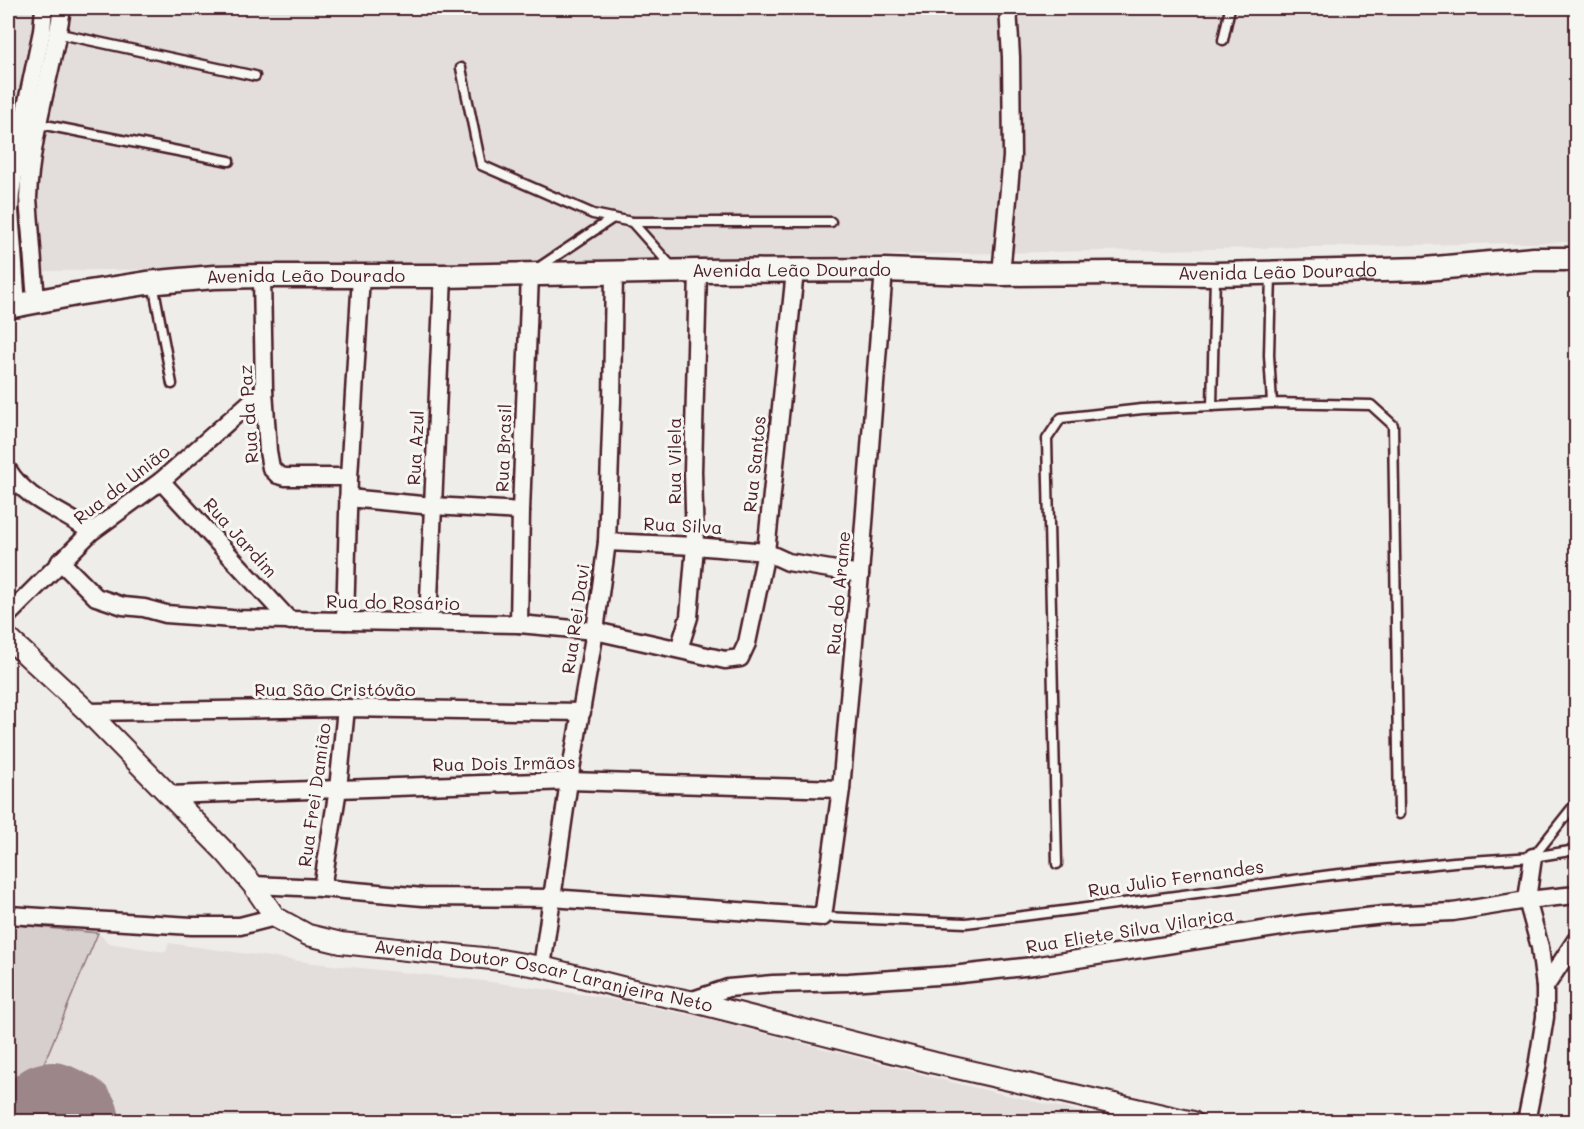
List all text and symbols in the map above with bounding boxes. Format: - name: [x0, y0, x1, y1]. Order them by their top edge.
- street label: Avenida Leão Dourado: [692, 257, 892, 282]
- street label: Avenida Leão Dourado: [1178, 257, 1377, 285]
- street label: Avenida Leão Dourado: [205, 263, 405, 289]
- street label: Rua da Paz: [233, 364, 263, 464]
- street label: Rua Brasil: [489, 403, 517, 493]
- street label: Rua Azul: [401, 410, 429, 486]
- street label: Rua Santos: [737, 414, 771, 513]
- street label: Rua Vilela: [662, 418, 686, 504]
- street label: Rua da União: [68, 439, 175, 529]
- street label: Rua Jardim: [198, 492, 283, 582]
- street label: Rua Silva: [643, 511, 723, 539]
- street label: Rua do Arame: [821, 530, 855, 656]
- street label: Rua Rei Davi: [555, 562, 595, 675]
- street label: Rua do Rosário: [326, 589, 460, 615]
- street label: Rua São Cristóvão: [254, 677, 416, 701]
- street label: Rua Frei Damião: [292, 721, 336, 868]
- street label: Rua Dois Irmãos: [432, 750, 576, 776]
- street label: Rua Julio Fernandes: [1086, 854, 1265, 902]
- street label: Rua Eliete Silva Vilarica: [1024, 902, 1236, 958]
- street label: Avenida Doutor Oscar Laranjeira Neto: [373, 934, 716, 1017]

